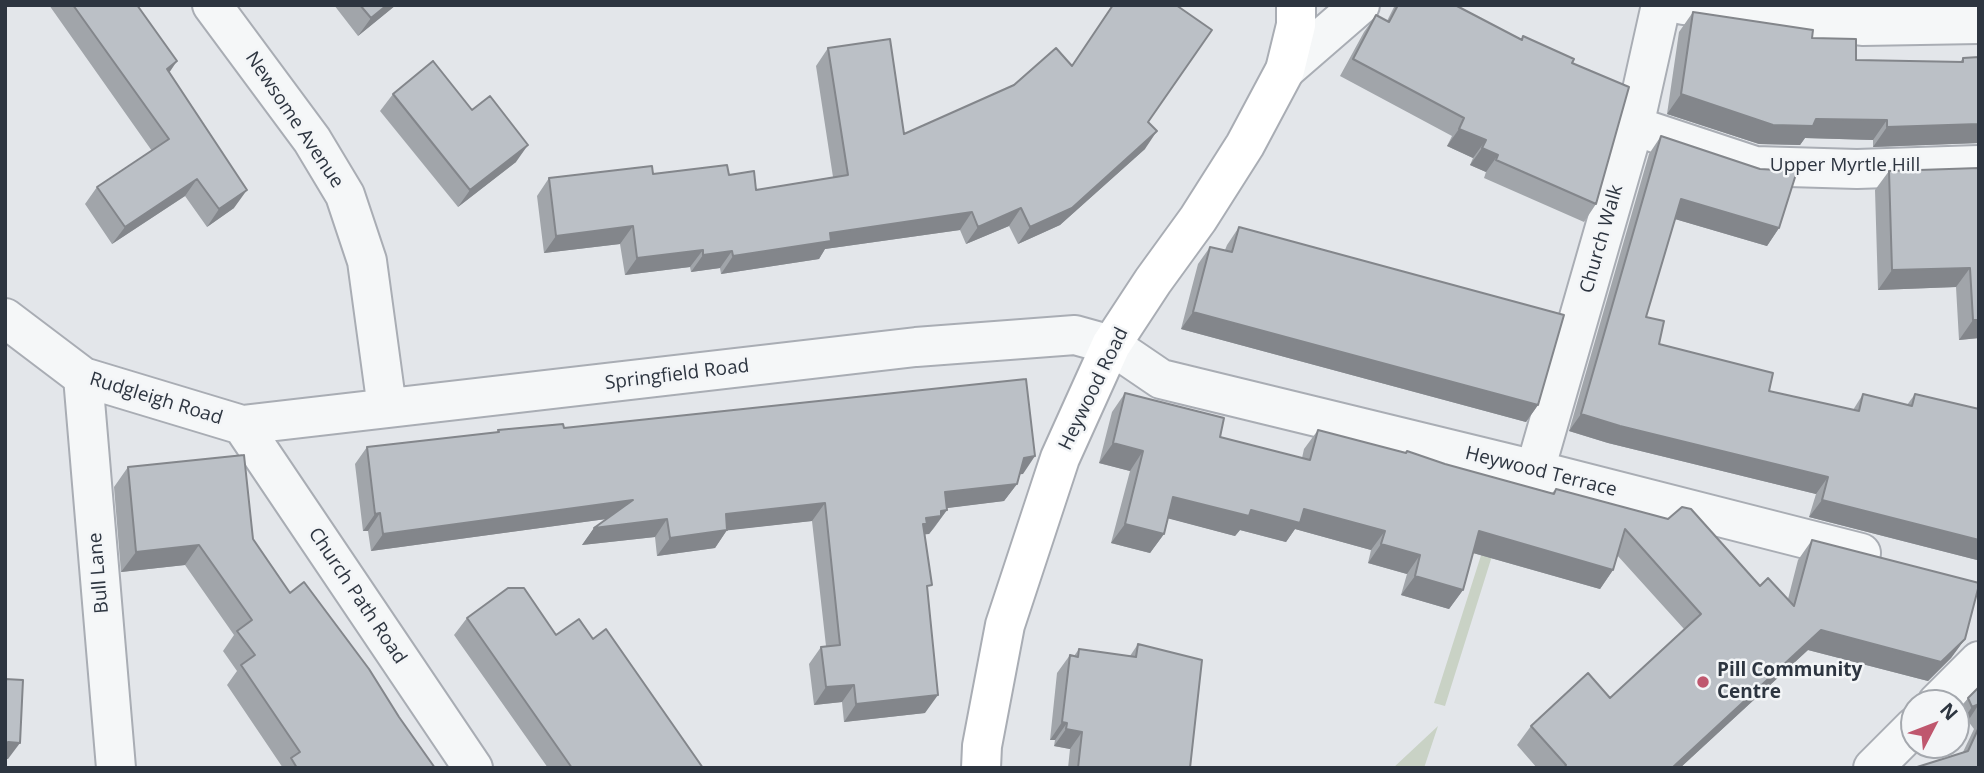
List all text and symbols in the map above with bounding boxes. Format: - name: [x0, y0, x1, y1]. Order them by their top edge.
- street label: Newsome Avenue: [240, 47, 348, 193]
- street label: Upper Myrtle Hill: [1770, 155, 1920, 177]
- street label: Church Walk: [1576, 182, 1628, 296]
- street label: Heywood Road: [1054, 324, 1134, 454]
- street label: Springfield Road: [604, 355, 750, 395]
- street label: Rudgleigh Road: [87, 368, 225, 430]
- street label: Heywood Terrace: [1463, 442, 1619, 502]
- street label: Church Path Road: [303, 524, 411, 668]
- street label: Bull Lane: [84, 532, 114, 614]
- place label: Pill Community Centre: [1717, 660, 1862, 704]
- marker: Pill Community Centre: [1695, 674, 1711, 690]
- north arrow: [1900, 689, 1970, 759]
- text: N: [1934, 697, 1964, 726]

